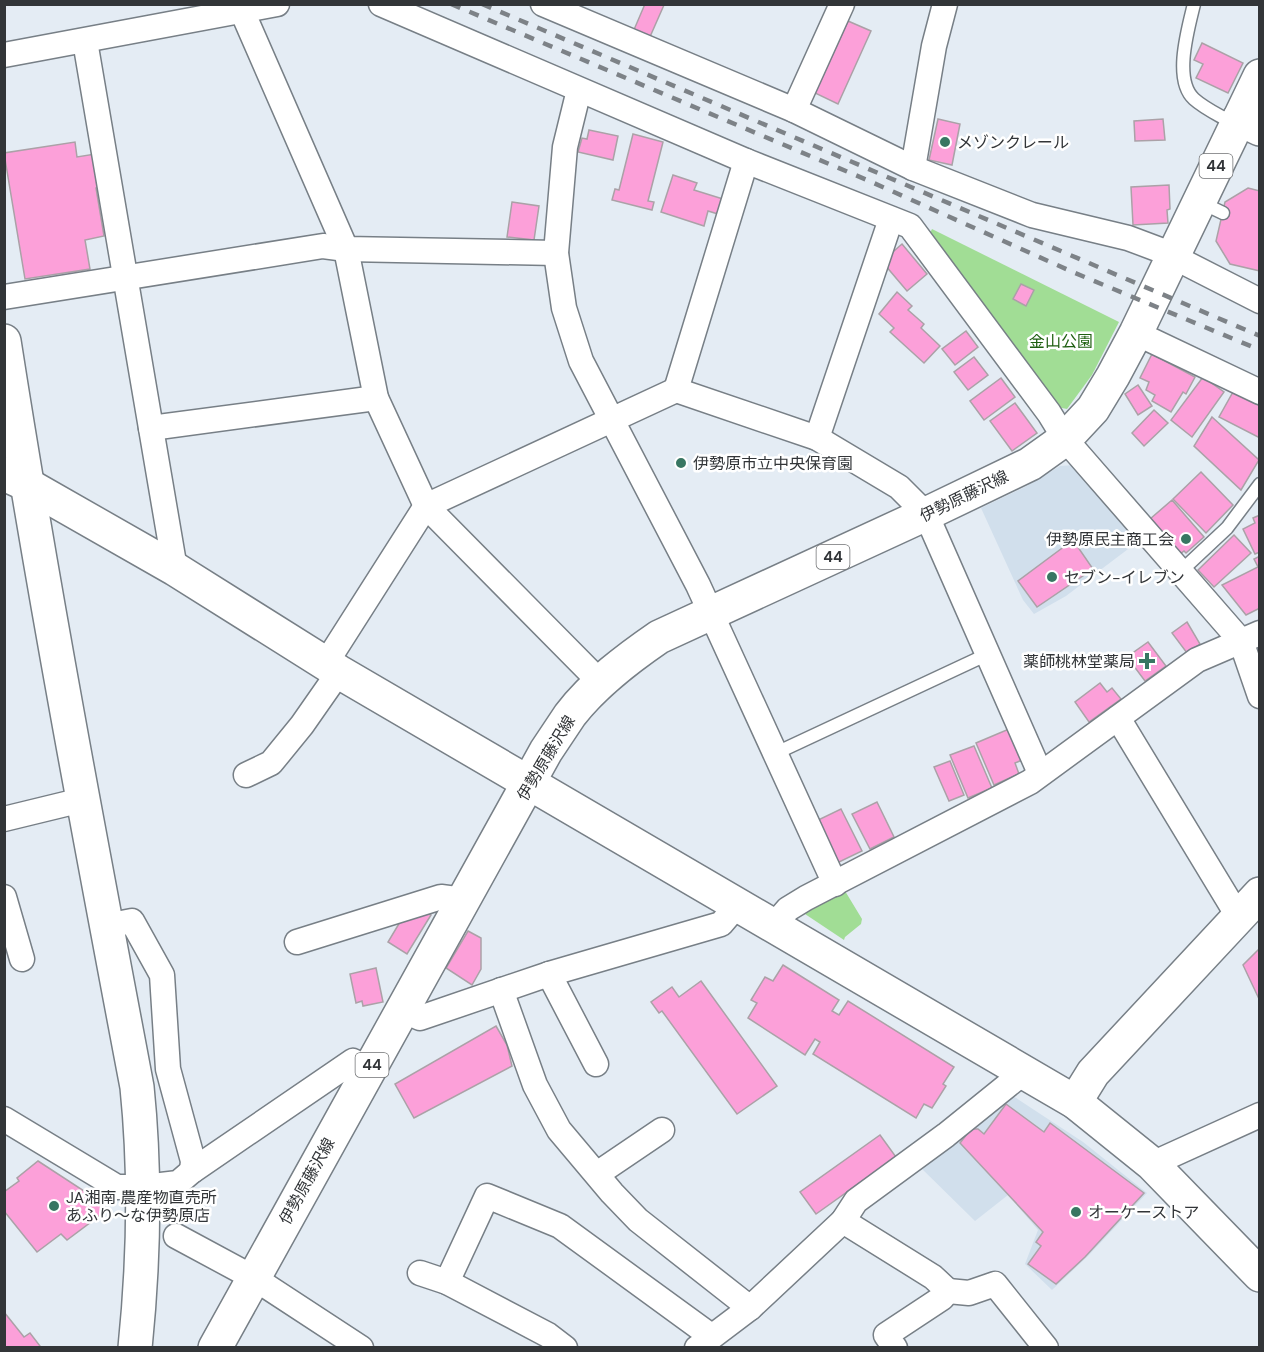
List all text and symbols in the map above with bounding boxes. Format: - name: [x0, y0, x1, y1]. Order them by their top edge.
- place label: メゾンクレール: [957, 132, 1069, 153]
- marker: メゾンクレール: [938, 135, 952, 149]
- road number: 44: [1200, 154, 1232, 178]
- park label: 金山公園: [1029, 331, 1093, 352]
- place label: 伊勢原市立中央保育園: [693, 453, 853, 474]
- marker: 伊勢原市立中央保育園: [674, 456, 688, 470]
- street label: 伊勢原藤沢線: [916, 466, 1012, 526]
- place label: 伊勢原民主商工会: [1046, 529, 1174, 550]
- marker: 伊勢原民主商工会: [1179, 532, 1193, 546]
- road number: 44: [816, 545, 850, 569]
- place label: セブン-イレブン: [1064, 567, 1185, 588]
- marker: セブン-イレブン: [1045, 570, 1059, 584]
- place label: 薬師桃林堂薬局: [1023, 651, 1135, 672]
- marker: 薬師桃林堂薬局: [1140, 654, 1154, 668]
- street label: 伊勢原藤沢線: [512, 711, 580, 805]
- road number: 44: [356, 1053, 388, 1077]
- street label: 伊勢原藤沢線: [275, 1134, 339, 1228]
- place label: JA湘南 農産物直売所 あふり～な伊勢原店: [66, 1187, 216, 1226]
- marker: JA湘南 農産物直売所 あふり～な伊勢原店: [47, 1199, 61, 1213]
- place label: オーケーストア: [1088, 1202, 1199, 1223]
- marker: オーケーストア: [1069, 1205, 1083, 1219]

